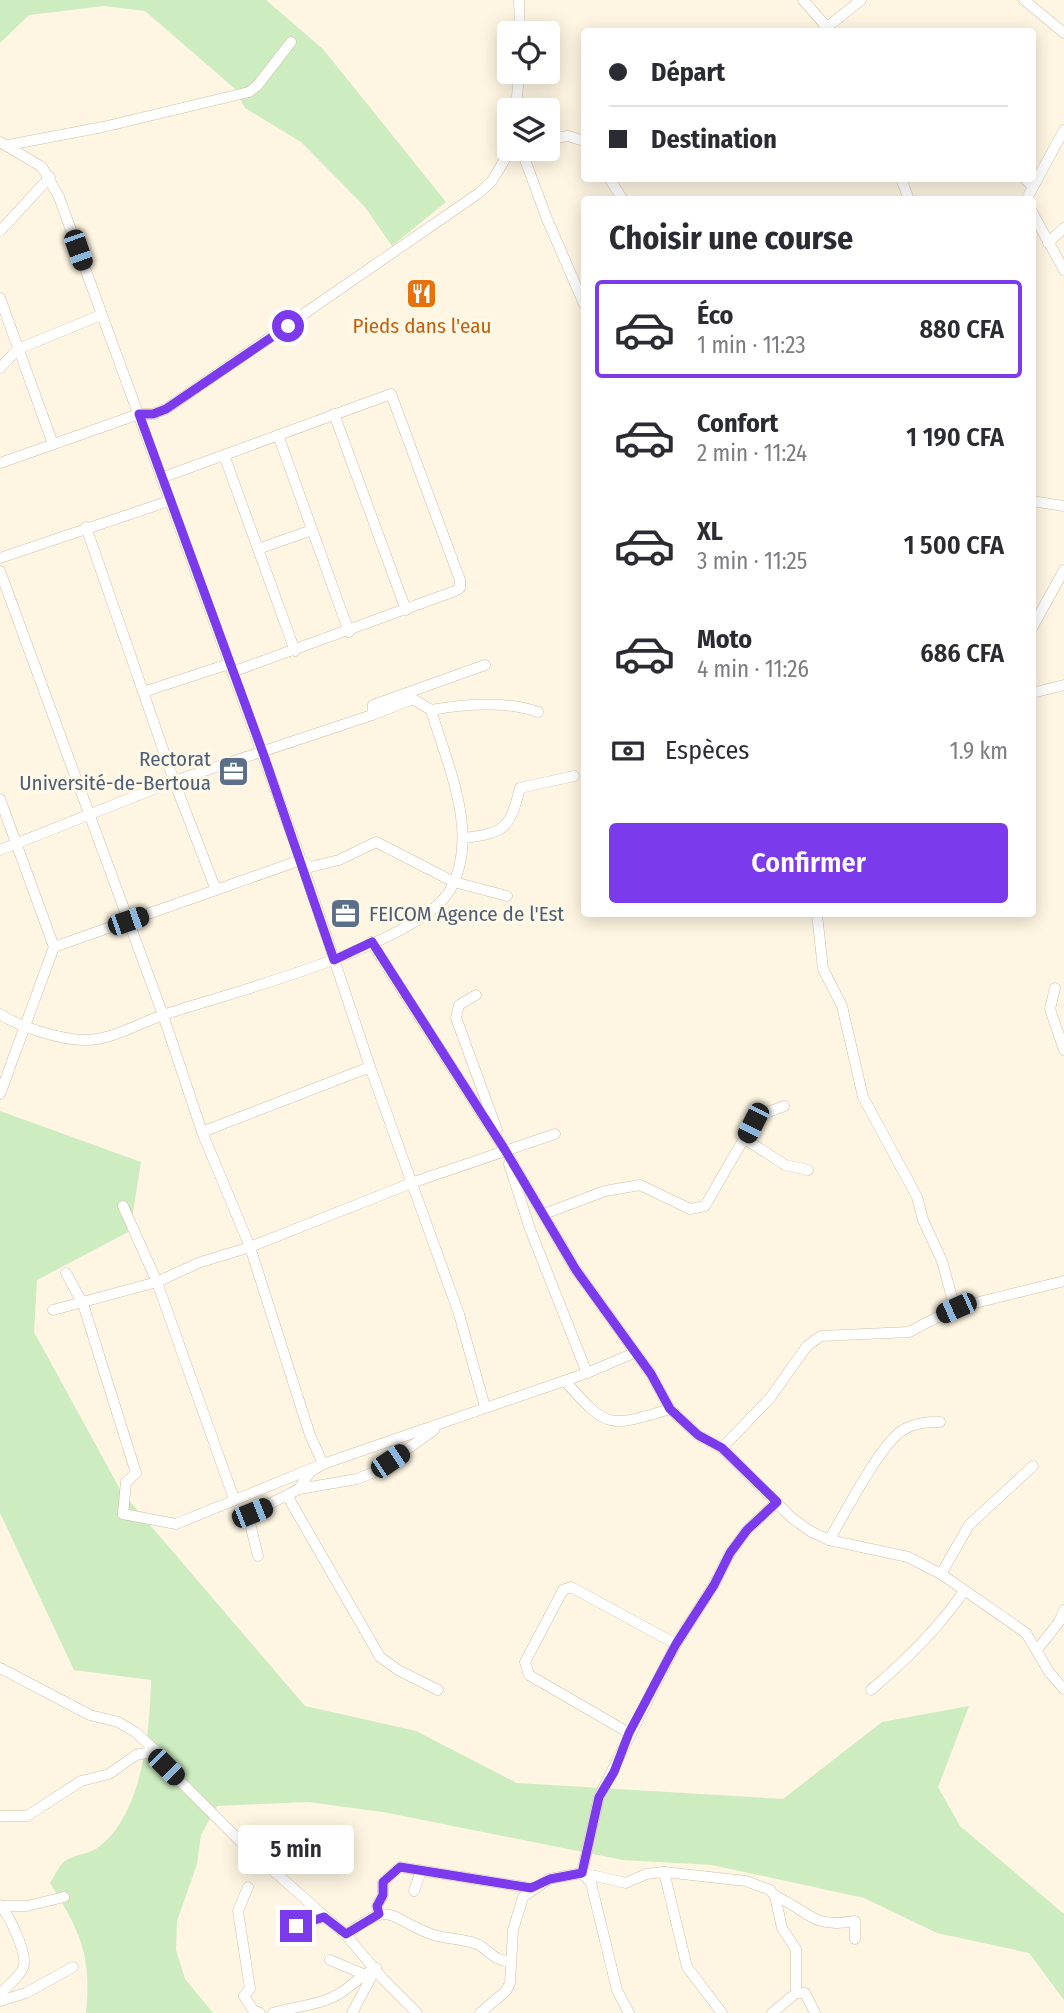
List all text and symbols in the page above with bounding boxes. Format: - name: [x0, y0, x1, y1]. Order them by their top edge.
- map controls: [497, 21, 560, 161]
- button: locate: [497, 21, 560, 84]
- text: Départ: [651, 57, 725, 88]
- button: layers: [497, 98, 560, 161]
- text: Destination: [651, 124, 777, 155]
- text: Choisir une course: [609, 219, 853, 257]
- car: [62, 227, 95, 273]
- restaurant icon: Pieds dans l'eau: [405, 277, 439, 311]
- icon: car: [613, 298, 676, 361]
- text: Éco: [697, 300, 734, 331]
- route start: [272, 310, 304, 342]
- place label: Pieds dans l'eau: [352, 313, 492, 339]
- text: 880 CFA: [920, 314, 1004, 345]
- text: 1 min · 11:23: [697, 331, 806, 359]
- icon: car: [613, 406, 676, 469]
- text: Confort: [697, 408, 778, 439]
- text: 1 190 CFA: [906, 422, 1004, 453]
- text: 2 min · 11:24: [697, 439, 807, 467]
- icon: car: [613, 514, 676, 577]
- text: XL: [697, 516, 723, 547]
- text: 1 500 CFA: [904, 530, 1004, 561]
- text: 3 min · 11:25: [697, 547, 807, 575]
- icon: car: [613, 622, 676, 685]
- text: Moto: [697, 624, 752, 655]
- text: 686 CFA: [920, 638, 1004, 669]
- text: 4 min · 11:26: [697, 655, 809, 683]
- icon: cash: [609, 732, 647, 770]
- text: Espèces: [665, 735, 749, 766]
- text: 1.9 km: [950, 737, 1008, 765]
- place label: Rectorat Université-de-Bertoua: [19, 746, 211, 796]
- office icon: Rectorat Université-de-Bertoua: [217, 754, 251, 788]
- button: Confirmer: [609, 823, 1008, 903]
- office icon: FEICOM Agence de l'Est: [329, 897, 363, 931]
- place label: FEICOM Agence de l'Est: [369, 901, 564, 927]
- car: [105, 904, 152, 938]
- car: [735, 1100, 772, 1146]
- car: [933, 1290, 980, 1326]
- car: [367, 1441, 414, 1481]
- car: [229, 1495, 276, 1531]
- car: [144, 1745, 189, 1789]
- callout: 5 min: [238, 1825, 354, 1874]
- text: 5 min: [270, 1835, 322, 1863]
- route end: [280, 1910, 312, 1942]

